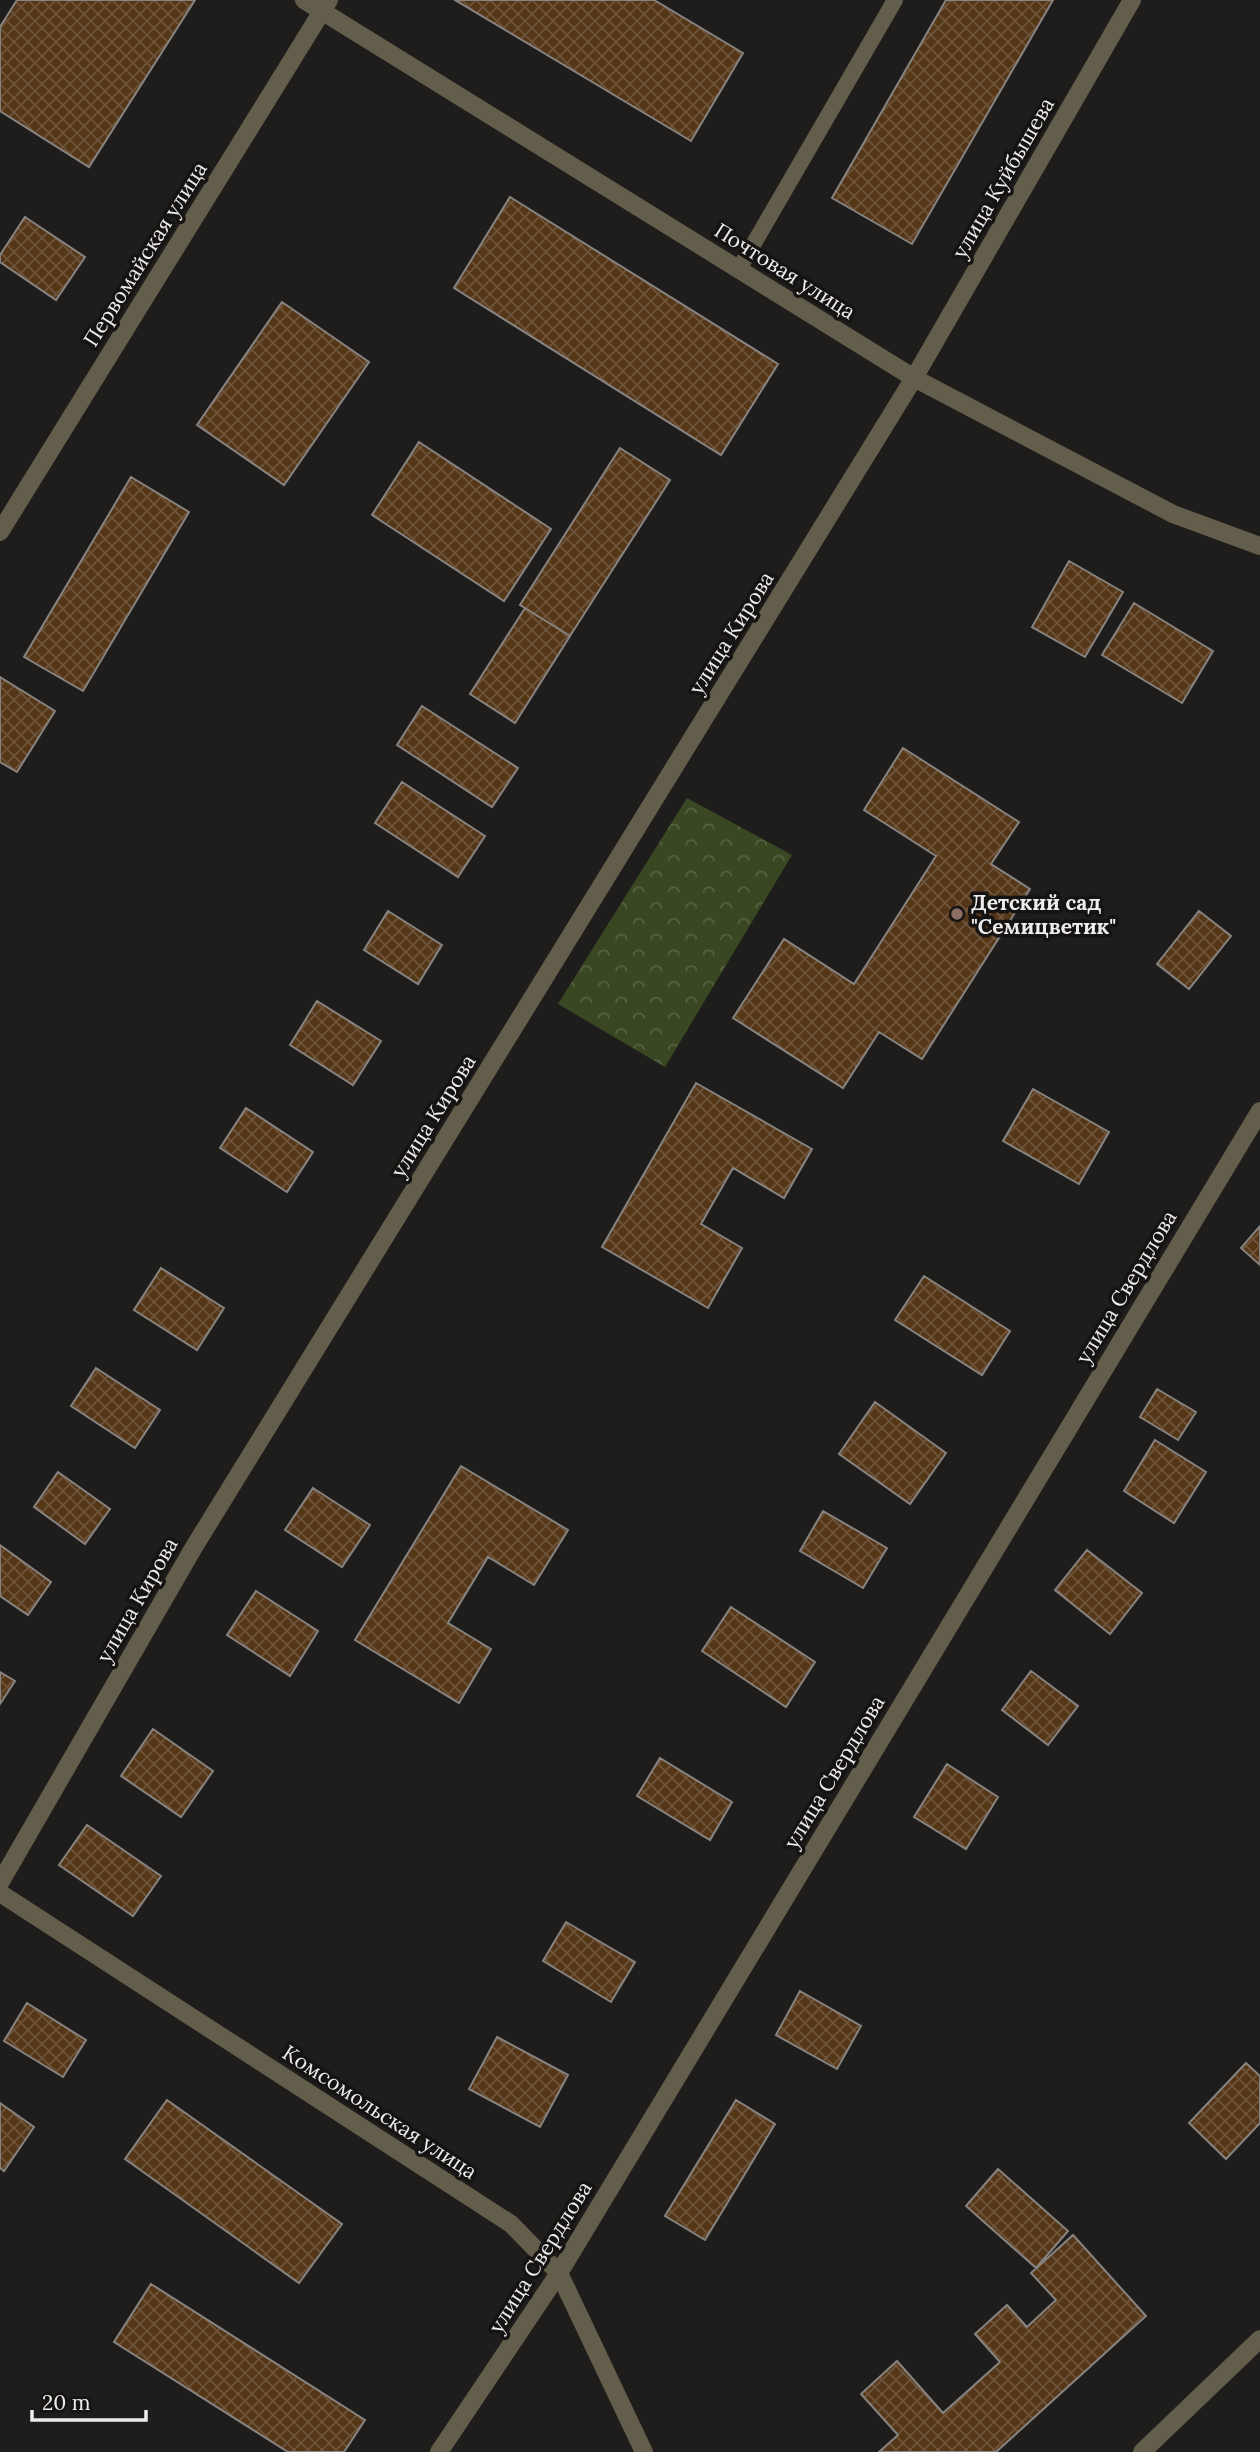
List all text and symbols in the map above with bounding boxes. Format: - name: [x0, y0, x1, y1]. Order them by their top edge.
- street label: улица Куйбышева: [946, 92, 1060, 263]
- street label: Первомайская улица: [77, 156, 213, 351]
- street label: Почтовая улица: [709, 217, 861, 325]
- street label: улица Кирова: [682, 566, 780, 700]
- place label: Детский сад "Семицветик": [971, 889, 1116, 940]
- marker: Детский сад "Семицветик": [949, 906, 965, 922]
- street label: улица Кирова: [384, 1049, 482, 1183]
- street label: улица Свердлова: [1070, 1205, 1183, 1369]
- street label: улица Кирова: [90, 1532, 184, 1667]
- street label: улица Свердлова: [778, 1690, 891, 1854]
- street label: Комсомольская улица: [278, 2039, 483, 2185]
- street label: улица Свердлова: [482, 2176, 598, 2338]
- scale bar: [32, 2378, 145, 2422]
- text: 20 m: [42, 2389, 91, 2416]

